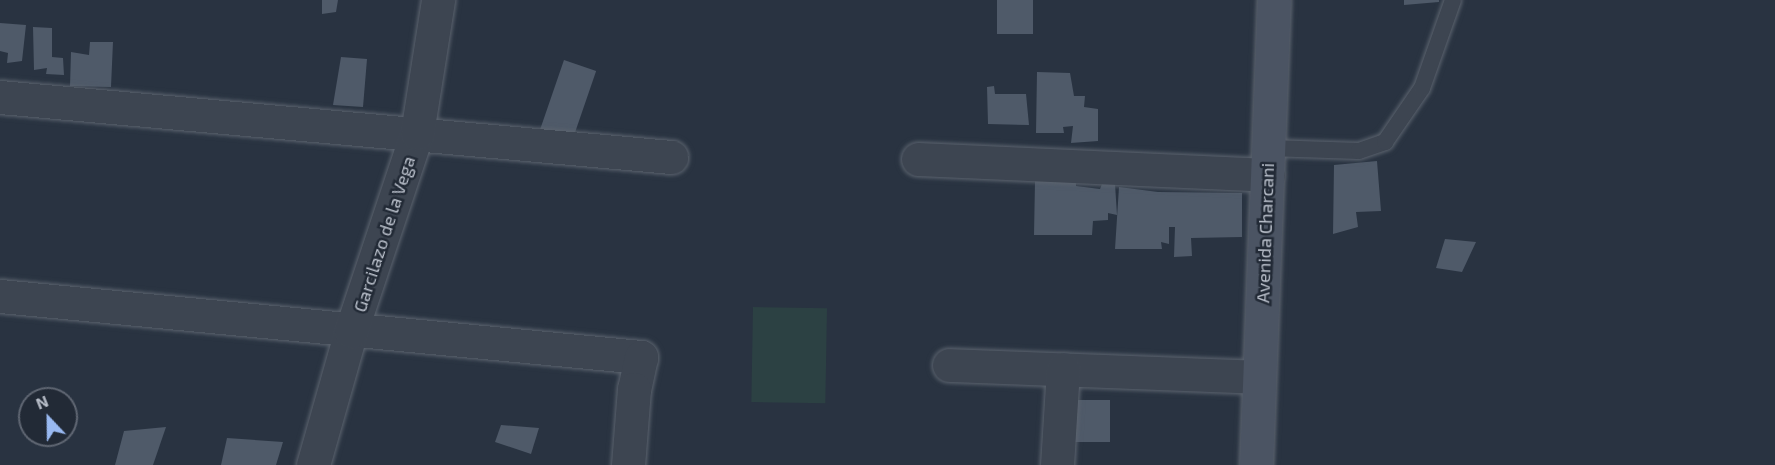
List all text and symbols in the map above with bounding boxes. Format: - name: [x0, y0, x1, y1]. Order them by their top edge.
- street label: Garcilazo de la Vega: [349, 153, 419, 315]
- street label: Avenida Charcani: [1252, 163, 1278, 303]
- north arrow: [18, 387, 78, 447]
- text: N: [33, 391, 51, 413]

